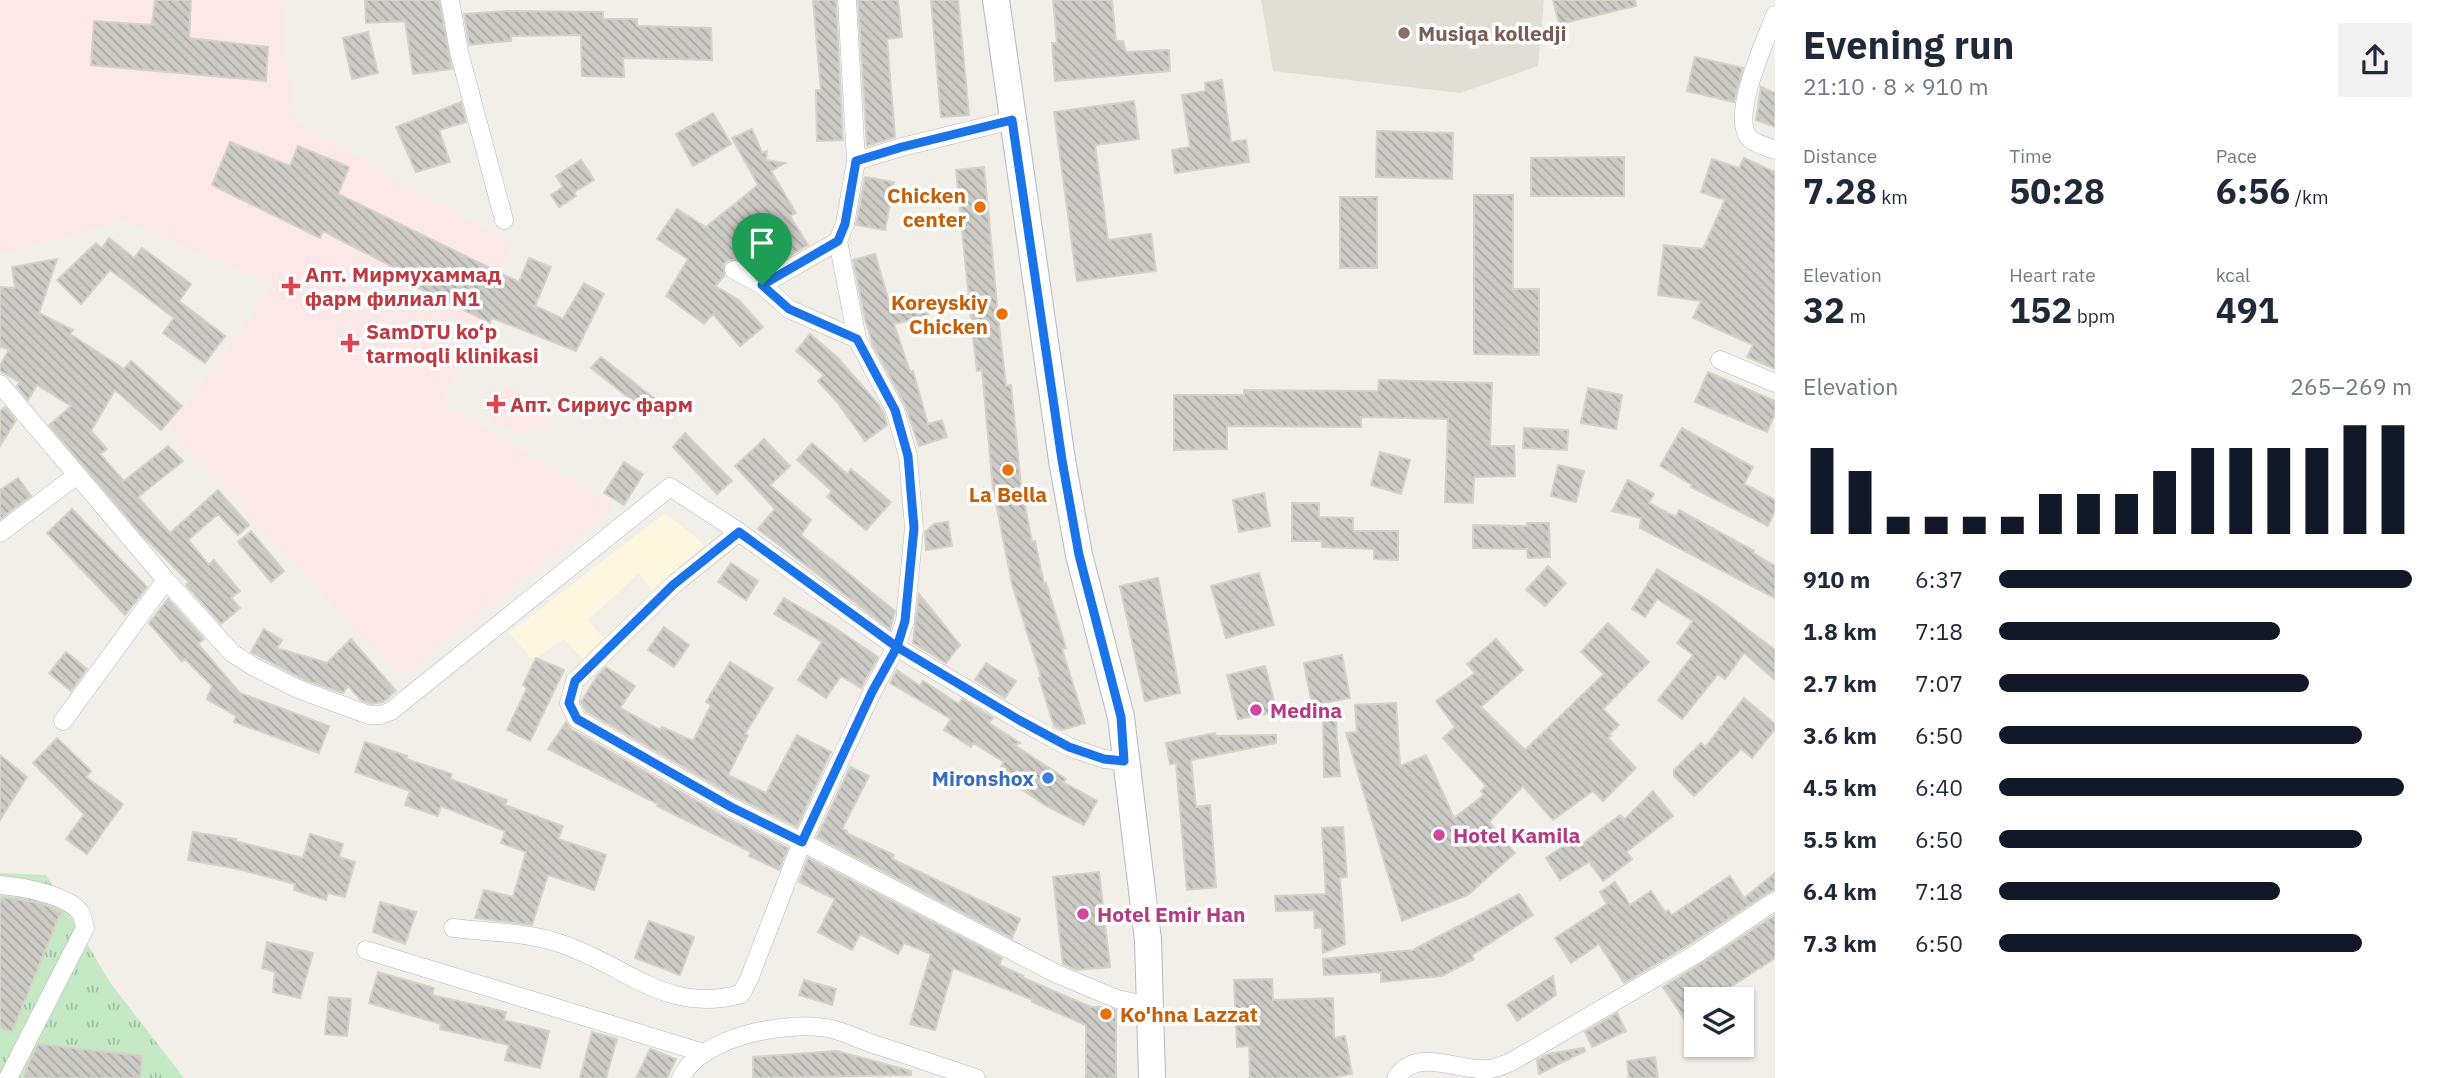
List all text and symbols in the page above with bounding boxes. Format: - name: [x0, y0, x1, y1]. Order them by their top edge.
- place label: Musiqa kolledji: [1418, 19, 1567, 47]
- text: Evening run: [1803, 20, 2014, 69]
- button: share: [2338, 23, 2412, 97]
- marker: Musiqa kolledji: [1396, 25, 1412, 41]
- text: 21:10 · 8 × 910 m: [1803, 71, 1989, 101]
- text: Distance: [1803, 144, 1877, 168]
- text: Time: [2009, 144, 2052, 168]
- text: Pace: [2216, 144, 2257, 168]
- text: 7.28: [1803, 168, 1877, 214]
- text: 50:28: [2009, 168, 2105, 214]
- text: 6:56: [2216, 168, 2290, 214]
- place label: Chicken center: [887, 181, 967, 233]
- text: km: [1877, 185, 1908, 209]
- text: /km: [2290, 185, 2329, 209]
- marker: Chicken center: [972, 199, 988, 215]
- pin: [732, 213, 792, 285]
- icon: arrive: [743, 224, 781, 262]
- place label: Апт. Мирмухаммад фарм филиал N1: [305, 260, 501, 312]
- text: Elevation: [1803, 263, 1882, 287]
- text: Heart rate: [2009, 263, 2096, 287]
- text: kcal: [2216, 263, 2250, 287]
- marker: Апт. Мирмухаммад фарм филиал N1: [283, 278, 299, 294]
- text: 32: [1803, 287, 1845, 333]
- text: 152: [2009, 287, 2072, 333]
- text: 491: [2216, 287, 2279, 333]
- place label: Koreyskiy Chicken: [891, 288, 989, 340]
- text: m: [1845, 304, 1866, 328]
- text: bpm: [2072, 304, 2115, 328]
- marker: Koreyskiy Chicken: [994, 306, 1010, 322]
- place label: SamDTU ko‘p tarmoqli klinikasi: [366, 317, 539, 369]
- marker: SamDTU ko‘p tarmoqli klinikasi: [340, 333, 360, 353]
- text: Elevation: [1803, 371, 1898, 401]
- text: 265–269 m: [2290, 371, 2412, 401]
- place label: Апт. Сириус фарм: [510, 390, 693, 418]
- marker: Апт. Сириус фарм: [488, 396, 504, 412]
- marker: La Bella: [1000, 462, 1016, 478]
- place label: La Bella: [969, 480, 1047, 508]
- text: 910 m: [1803, 564, 1870, 594]
- text: 6:37: [1915, 564, 1963, 594]
- text: 1.8 km: [1803, 616, 1877, 646]
- text: 7:18: [1915, 616, 1963, 646]
- text: 2.7 km: [1803, 668, 1877, 698]
- text: 7:07: [1915, 668, 1963, 698]
- place label: Medina: [1270, 696, 1342, 724]
- marker: Medina: [1248, 702, 1264, 718]
- text: 3.6 km: [1803, 720, 1877, 750]
- text: 6:50: [1915, 720, 1963, 750]
- place label: Mironshox: [932, 764, 1034, 792]
- marker: Mironshox: [1040, 770, 1056, 786]
- text: 4.5 km: [1803, 772, 1877, 802]
- text: 6:40: [1915, 772, 1963, 802]
- place label: Hotel Kamila: [1453, 821, 1580, 849]
- text: 5.5 km: [1803, 824, 1877, 854]
- text: 6:50: [1915, 824, 1963, 854]
- marker: Hotel Kamila: [1431, 827, 1447, 843]
- text: 6.4 km: [1803, 876, 1877, 906]
- text: 7:18: [1915, 876, 1963, 906]
- place label: Hotel Emir Han: [1097, 900, 1246, 928]
- marker: Hotel Emir Han: [1075, 906, 1091, 922]
- text: 7.3 km: [1803, 928, 1877, 958]
- text: 6:50: [1915, 928, 1963, 958]
- map controls: [1684, 987, 1754, 1057]
- button: layers: [1684, 987, 1754, 1057]
- place label: Ko'hna Lazzat: [1120, 1000, 1258, 1028]
- marker: Ko'hna Lazzat: [1098, 1006, 1114, 1022]

